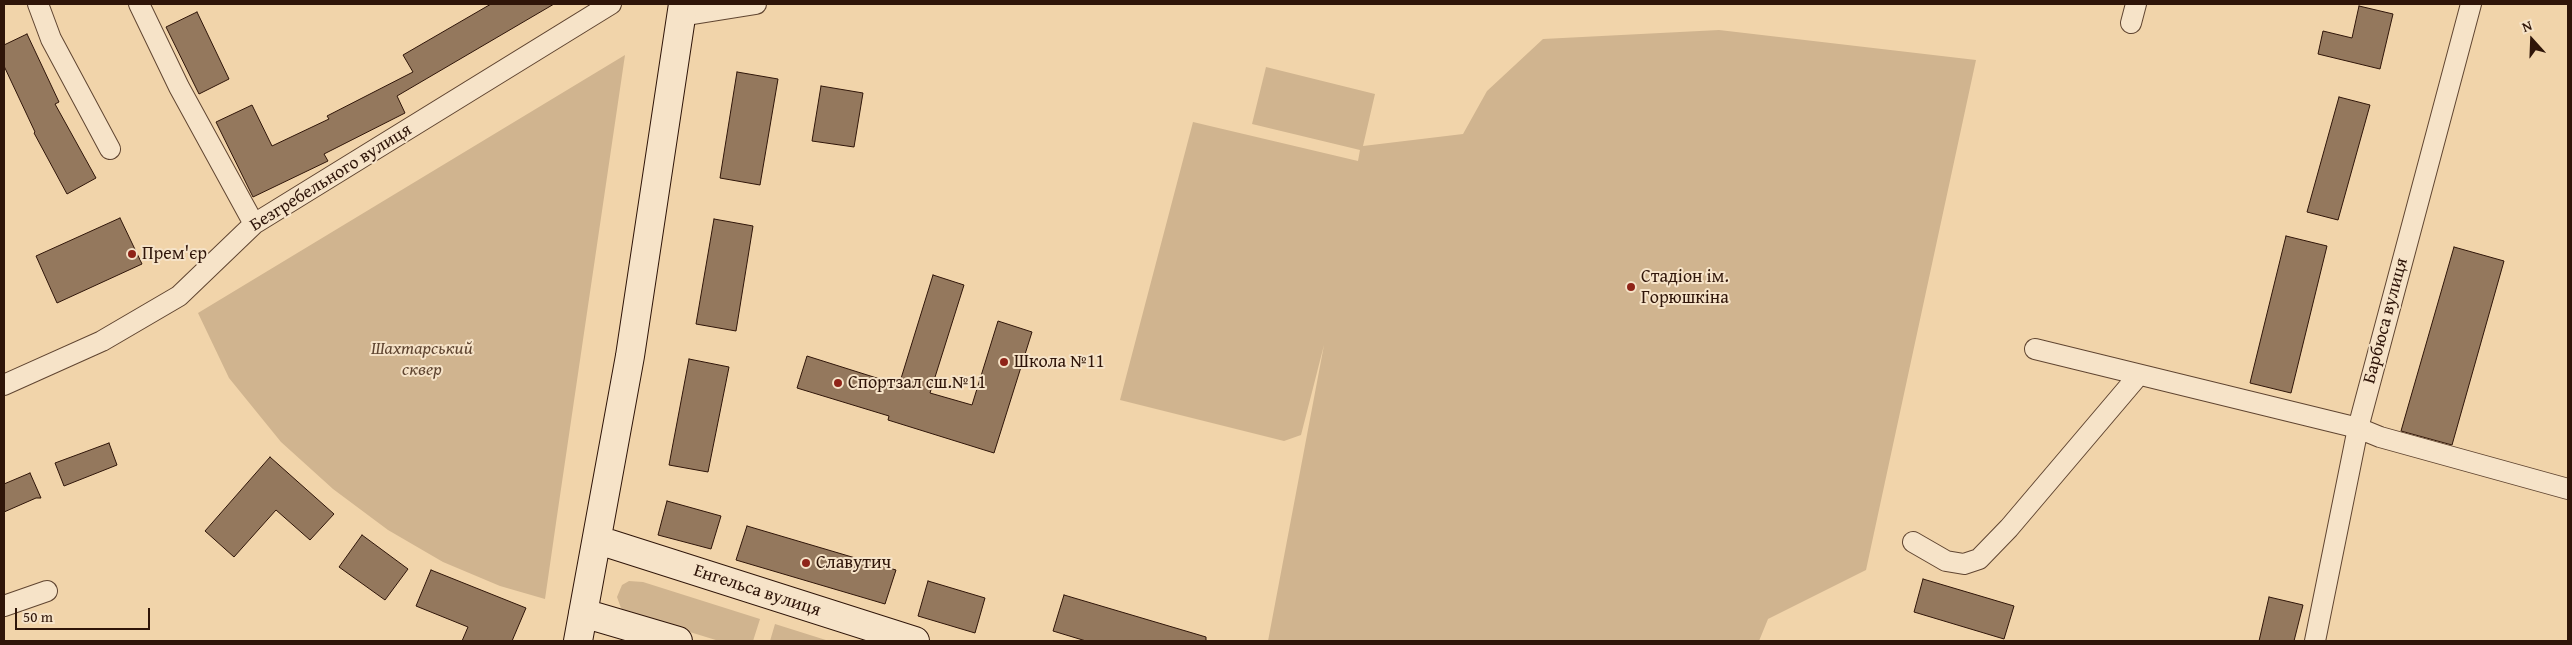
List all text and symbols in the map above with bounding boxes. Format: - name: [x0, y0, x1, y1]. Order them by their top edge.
- north arrow: [2507, 15, 2557, 65]
- text: N: [2519, 15, 2535, 37]
- street label: Безгребельного вулиця: [246, 119, 416, 237]
- place label: Прем'єр: [142, 243, 207, 265]
- marker: Прем'єр: [126, 248, 138, 260]
- street label: Барбюса вулиця: [2359, 256, 2413, 386]
- place label: Стадіон ім. Горюшкіна: [1641, 266, 1729, 308]
- marker: Стадіон ім. Горюшкіна: [1625, 281, 1637, 293]
- park label: Шахтарський сквер: [371, 338, 473, 380]
- place label: Школа №11: [1014, 351, 1104, 373]
- marker: Школа №11: [998, 356, 1010, 368]
- place label: Спортзал сш.№11: [848, 372, 986, 394]
- marker: Спортзал сш.№11: [832, 377, 844, 389]
- place label: Славутич: [816, 552, 891, 574]
- marker: Славутич: [800, 557, 812, 569]
- street label: Енгельса вулиця: [691, 560, 823, 622]
- scale bar: [18, 598, 152, 630]
- text: 50 m: [23, 606, 53, 627]

